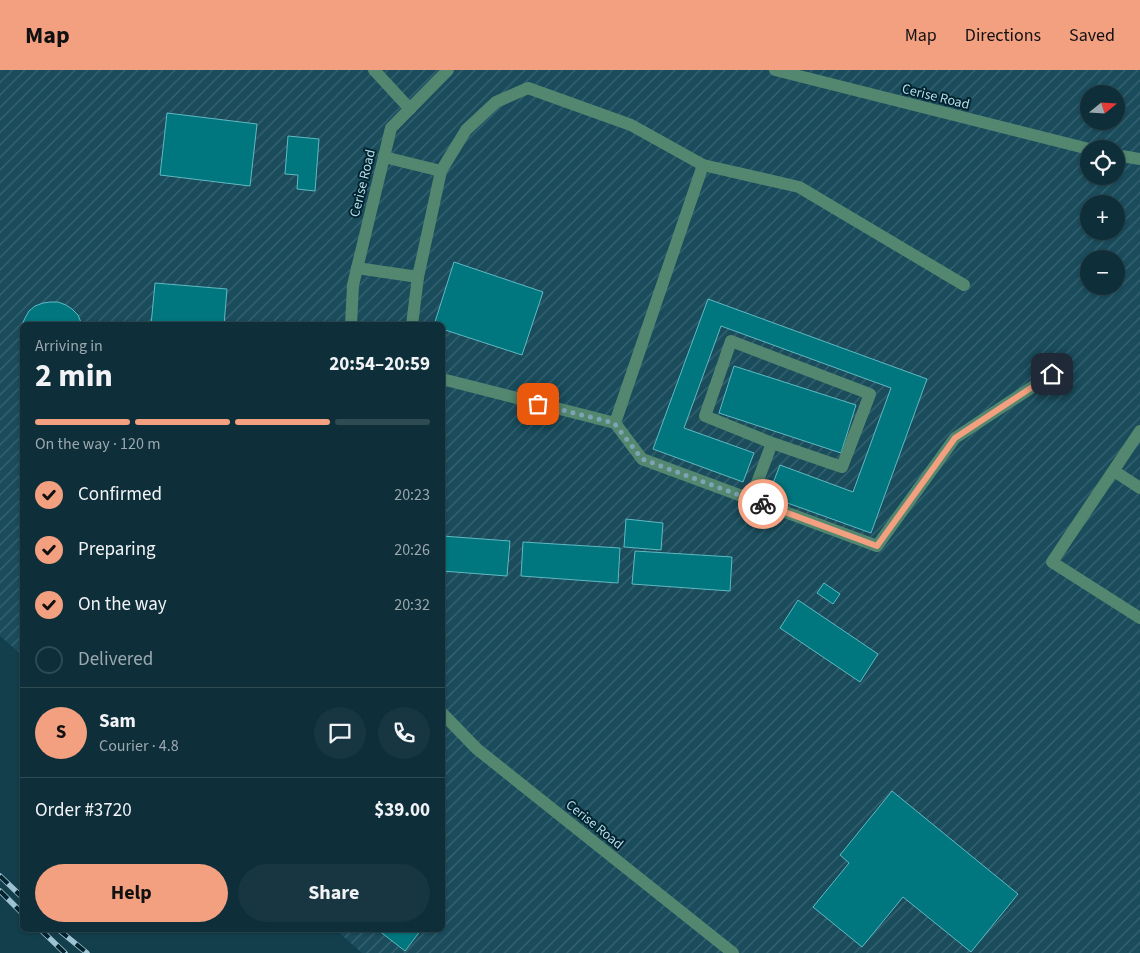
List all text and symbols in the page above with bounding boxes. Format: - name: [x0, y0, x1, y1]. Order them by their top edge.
- text: Map: [25, 18, 70, 53]
- text: Map: [905, 23, 937, 48]
- text: Directions: [965, 23, 1041, 48]
- text: Saved: [1069, 23, 1115, 48]
- street label: Cerise Road: [900, 79, 972, 115]
- north arrow: [1080, 85, 1125, 130]
- map controls: [1080, 85, 1125, 295]
- button: locate: [1080, 140, 1125, 185]
- street label: Cerise Road: [345, 147, 381, 219]
- button: +: [1080, 195, 1125, 240]
- button: −: [1080, 250, 1125, 295]
- text: Arriving in: [35, 335, 103, 357]
- text: 20:54–20:59: [329, 351, 430, 378]
- text: 2 min: [35, 353, 113, 399]
- pin: [1031, 353, 1073, 395]
- icon: home: [1038, 360, 1066, 388]
- pin: [517, 383, 559, 425]
- icon: bag: [524, 390, 552, 418]
- text: On the way · 120 m: [35, 433, 160, 455]
- courier: [738, 479, 788, 529]
- icon: check: [35, 481, 63, 509]
- text: Confirmed: [78, 481, 162, 508]
- text: 20:23: [394, 484, 430, 506]
- icon: bike: [749, 490, 777, 518]
- icon: check: [35, 536, 63, 564]
- text: Preparing: [78, 536, 156, 563]
- text: 20:26: [394, 539, 430, 561]
- icon: check: [35, 591, 63, 619]
- text: On the way: [78, 591, 167, 618]
- text: 20:32: [394, 594, 430, 616]
- text: Delivered: [78, 646, 153, 673]
- button: chat: [314, 707, 366, 759]
- button: phone: [378, 707, 430, 759]
- text: Sam: [99, 708, 136, 735]
- text: S: [56, 719, 66, 746]
- text: Courier · 4.8: [99, 735, 179, 757]
- street label: Cerise Road: [561, 795, 627, 854]
- text: Order #3720: [35, 797, 132, 824]
- text: $39.00: [374, 797, 430, 824]
- button: Help: [35, 864, 228, 922]
- button: Share: [238, 864, 430, 922]

